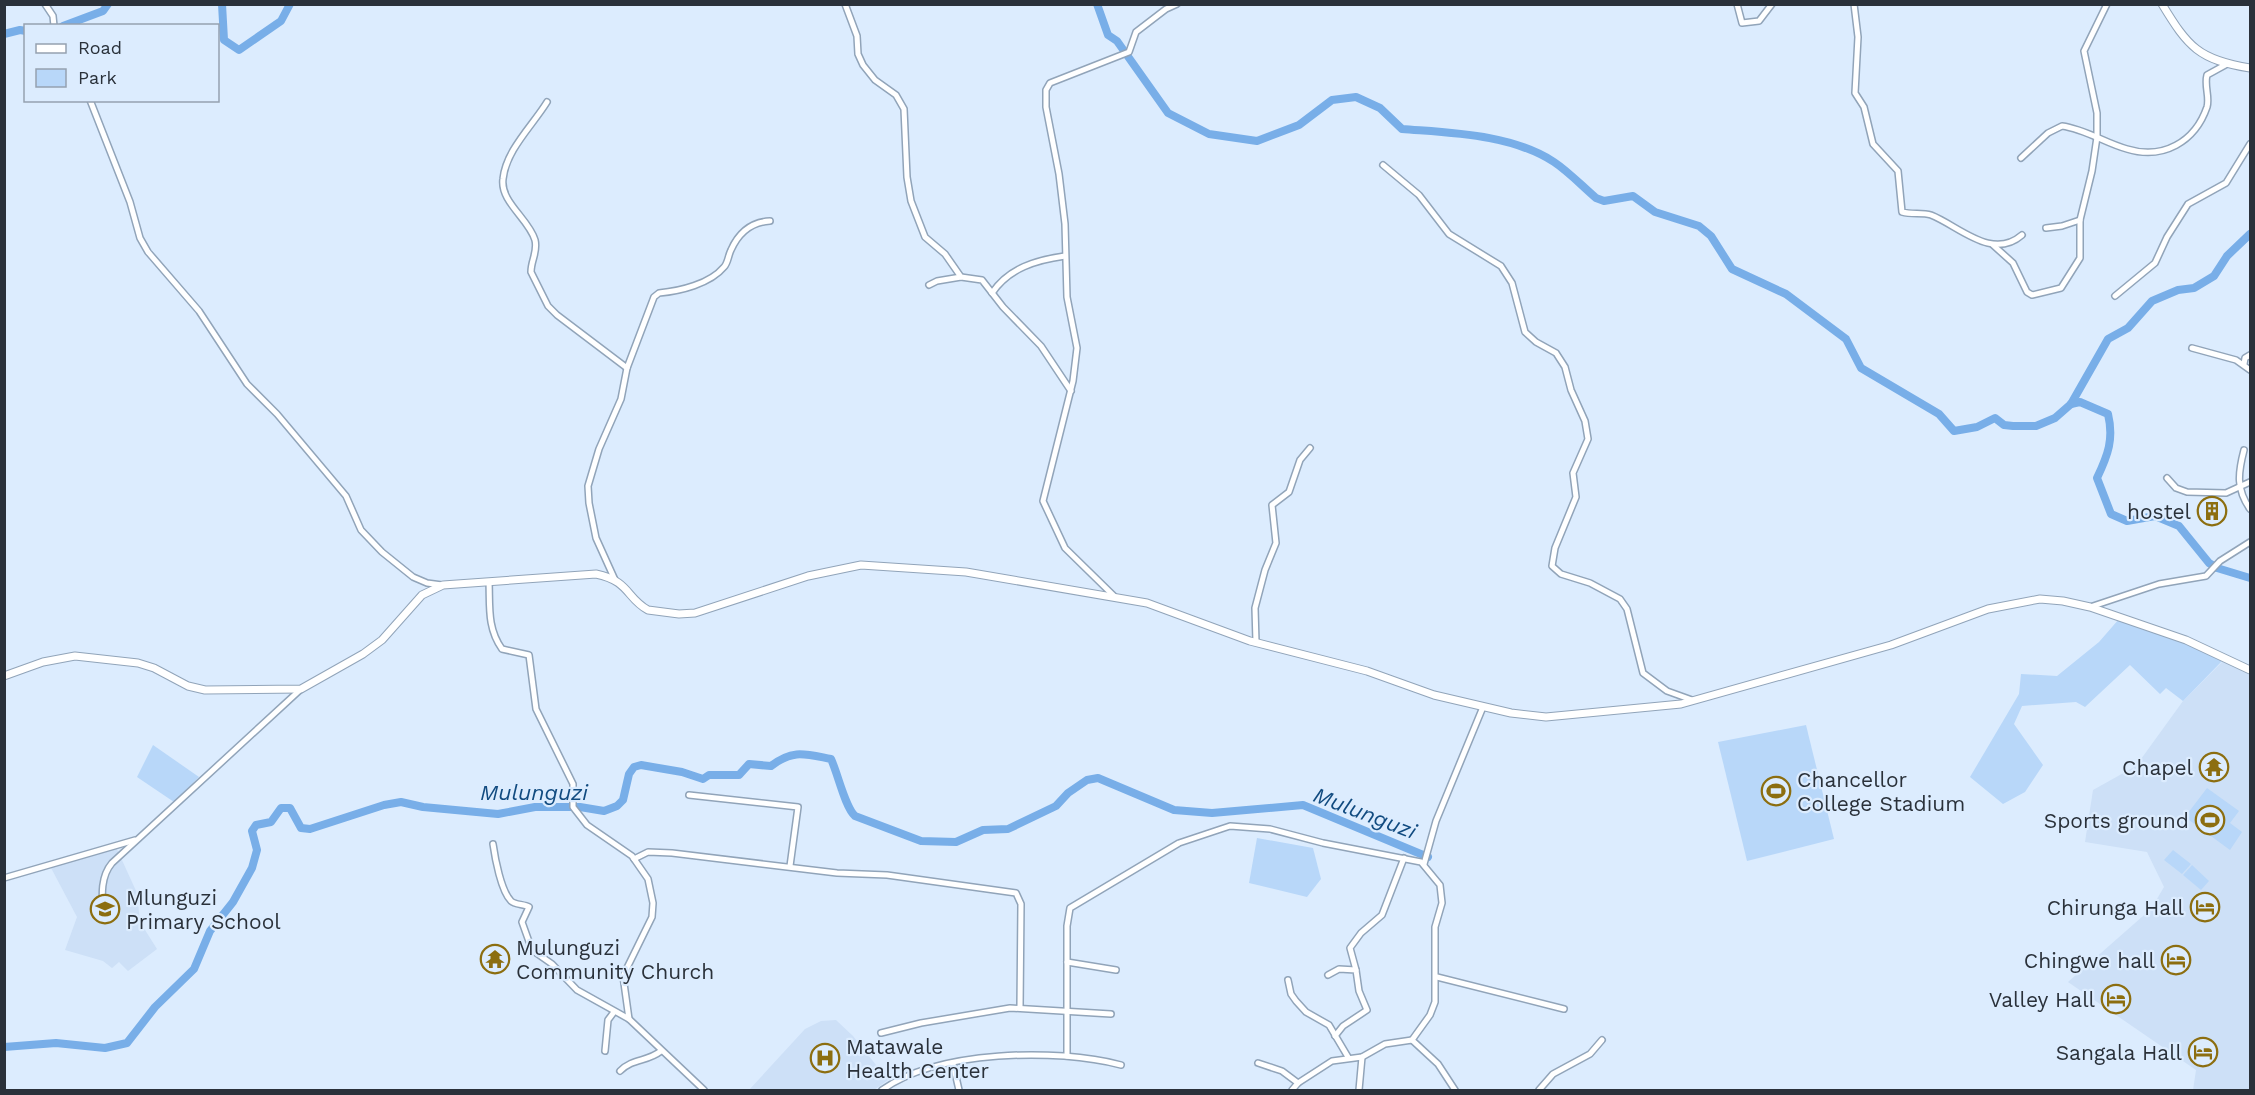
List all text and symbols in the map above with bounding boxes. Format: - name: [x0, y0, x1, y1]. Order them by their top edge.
- legend: [24, 24, 219, 102]
- text: Road: [78, 37, 122, 58]
- text: Park: [78, 67, 117, 88]
- building icon: hostel: [2196, 495, 2228, 527]
- place label: hostel: [2127, 499, 2192, 524]
- temple icon: Chapel: [2198, 751, 2230, 783]
- place label: Chapel: [2122, 755, 2194, 780]
- place label: Chancellor College Stadium: [1797, 767, 1965, 816]
- sports icon: Chancellor College Stadium: [1760, 775, 1792, 807]
- water label: Mulunguzi: [480, 780, 589, 805]
- water label: Mulunguzi: [1310, 782, 1421, 845]
- sports icon: Sports ground: [2194, 804, 2226, 836]
- place label: Sports ground: [2044, 808, 2189, 833]
- place label: Mlunguzi Primary School: [126, 885, 281, 934]
- hotel icon: Chirunga Hall: [2189, 891, 2221, 923]
- school or university icon: Mlunguzi Primary School: [89, 893, 121, 925]
- place label: Chirunga Hall: [2047, 895, 2185, 920]
- place label: Mulunguzi Community Church: [516, 935, 714, 984]
- temple icon: Mulunguzi Community Church: [479, 943, 511, 975]
- hotel icon: Chingwe hall: [2160, 944, 2192, 976]
- place label: Chingwe hall: [2024, 948, 2156, 973]
- hotel icon: Valley Hall: [2100, 983, 2132, 1015]
- place label: Valley Hall: [1989, 987, 2096, 1012]
- place label: Matawale Health Center: [846, 1034, 990, 1083]
- hotel icon: Sangala Hall: [2187, 1036, 2219, 1068]
- place label: Sangala Hall: [2056, 1040, 2183, 1065]
- hospital icon: Matawale Health Center: [809, 1042, 841, 1074]

